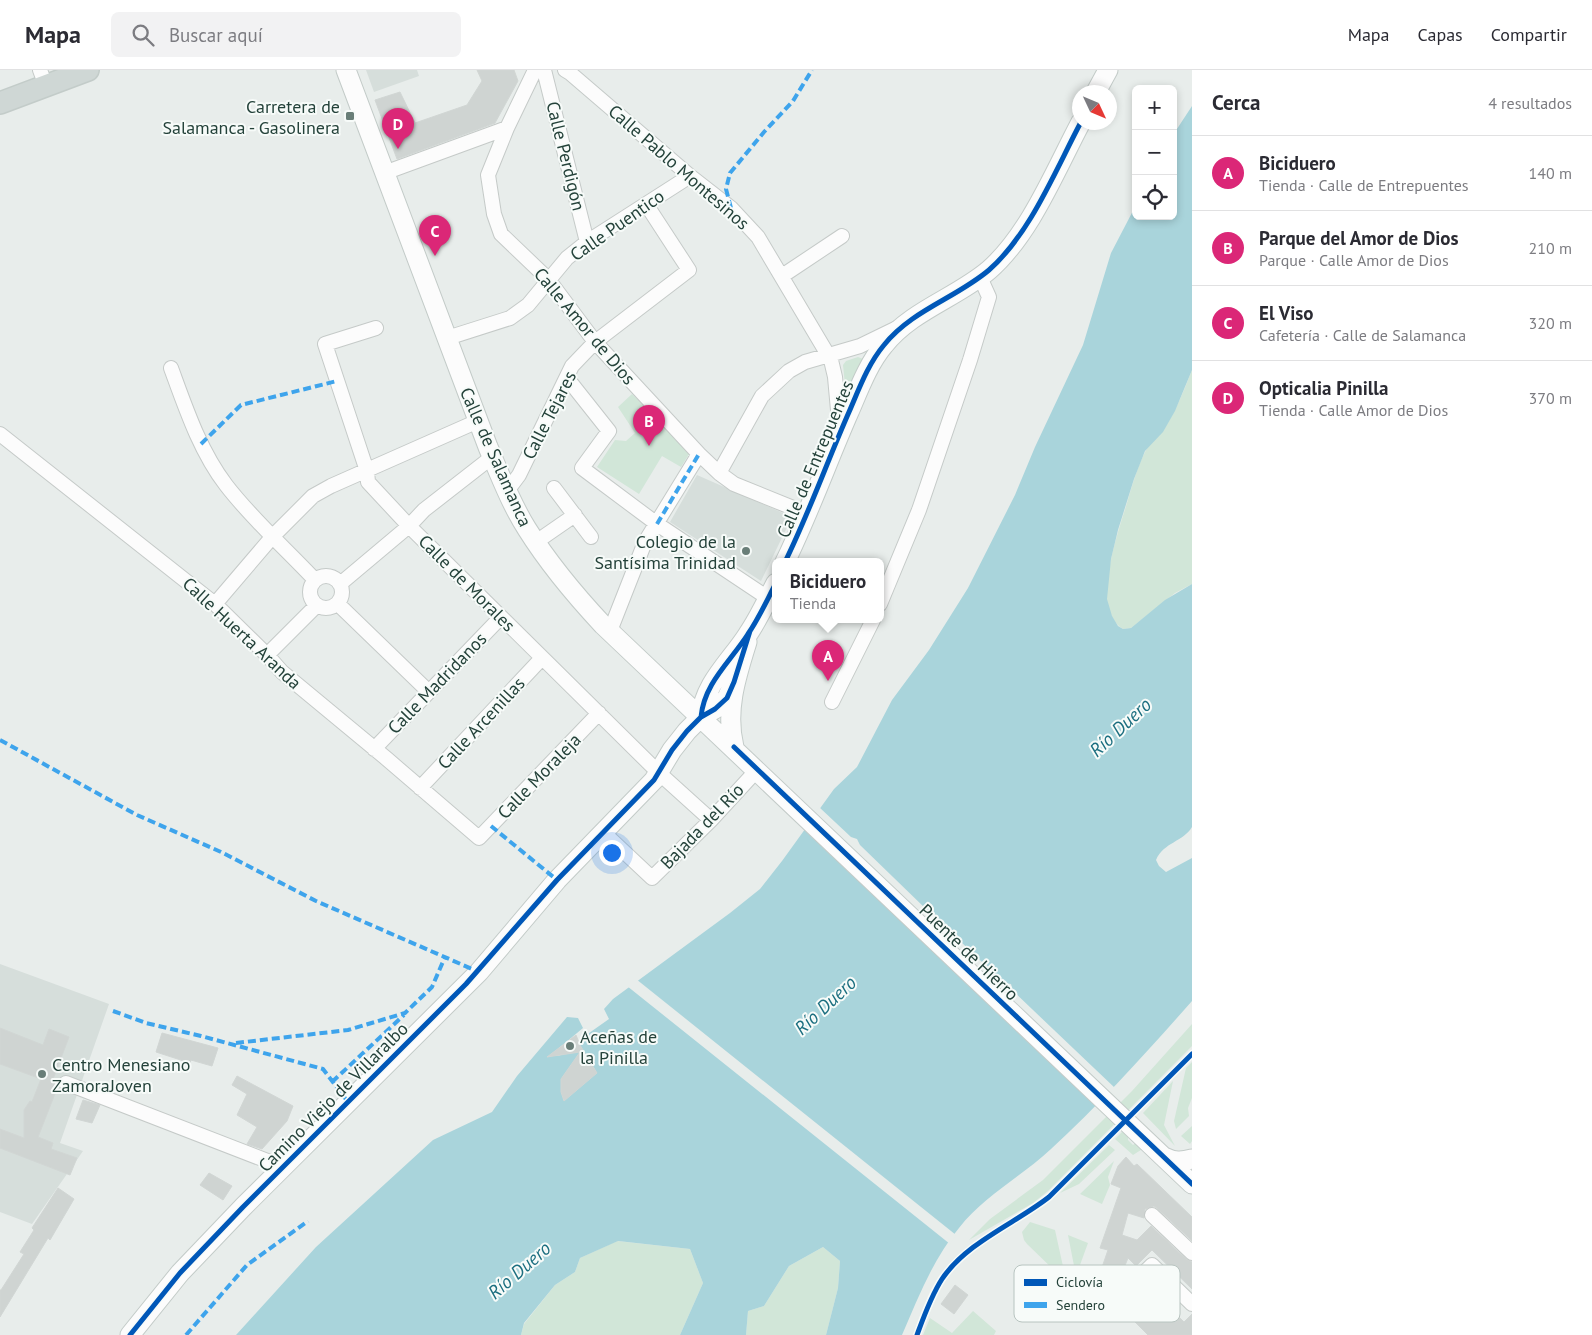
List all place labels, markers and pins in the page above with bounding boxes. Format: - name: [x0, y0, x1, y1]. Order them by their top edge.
- place label: Carretera de Salamanca - Gasolinera: [162, 95, 340, 139]
- pin: D: [382, 108, 414, 149]
- marker: Carretera de Salamanca - Gasolinera: [344, 110, 356, 122]
- pin: C: [419, 215, 451, 256]
- pin: B: [633, 405, 665, 446]
- place label: Colegio de la Santísima Trinidad: [595, 530, 736, 574]
- marker: Colegio de la Santísima Trinidad: [740, 545, 752, 557]
- pin: A: [812, 640, 844, 681]
- place label: Aceñas de la Pinilla: [580, 1025, 657, 1069]
- marker: Aceñas de la Pinilla: [564, 1040, 576, 1052]
- place label: Centro Menesiano ZamoraJoven: [52, 1053, 191, 1097]
- marker: Centro Menesiano ZamoraJoven: [36, 1068, 48, 1080]

